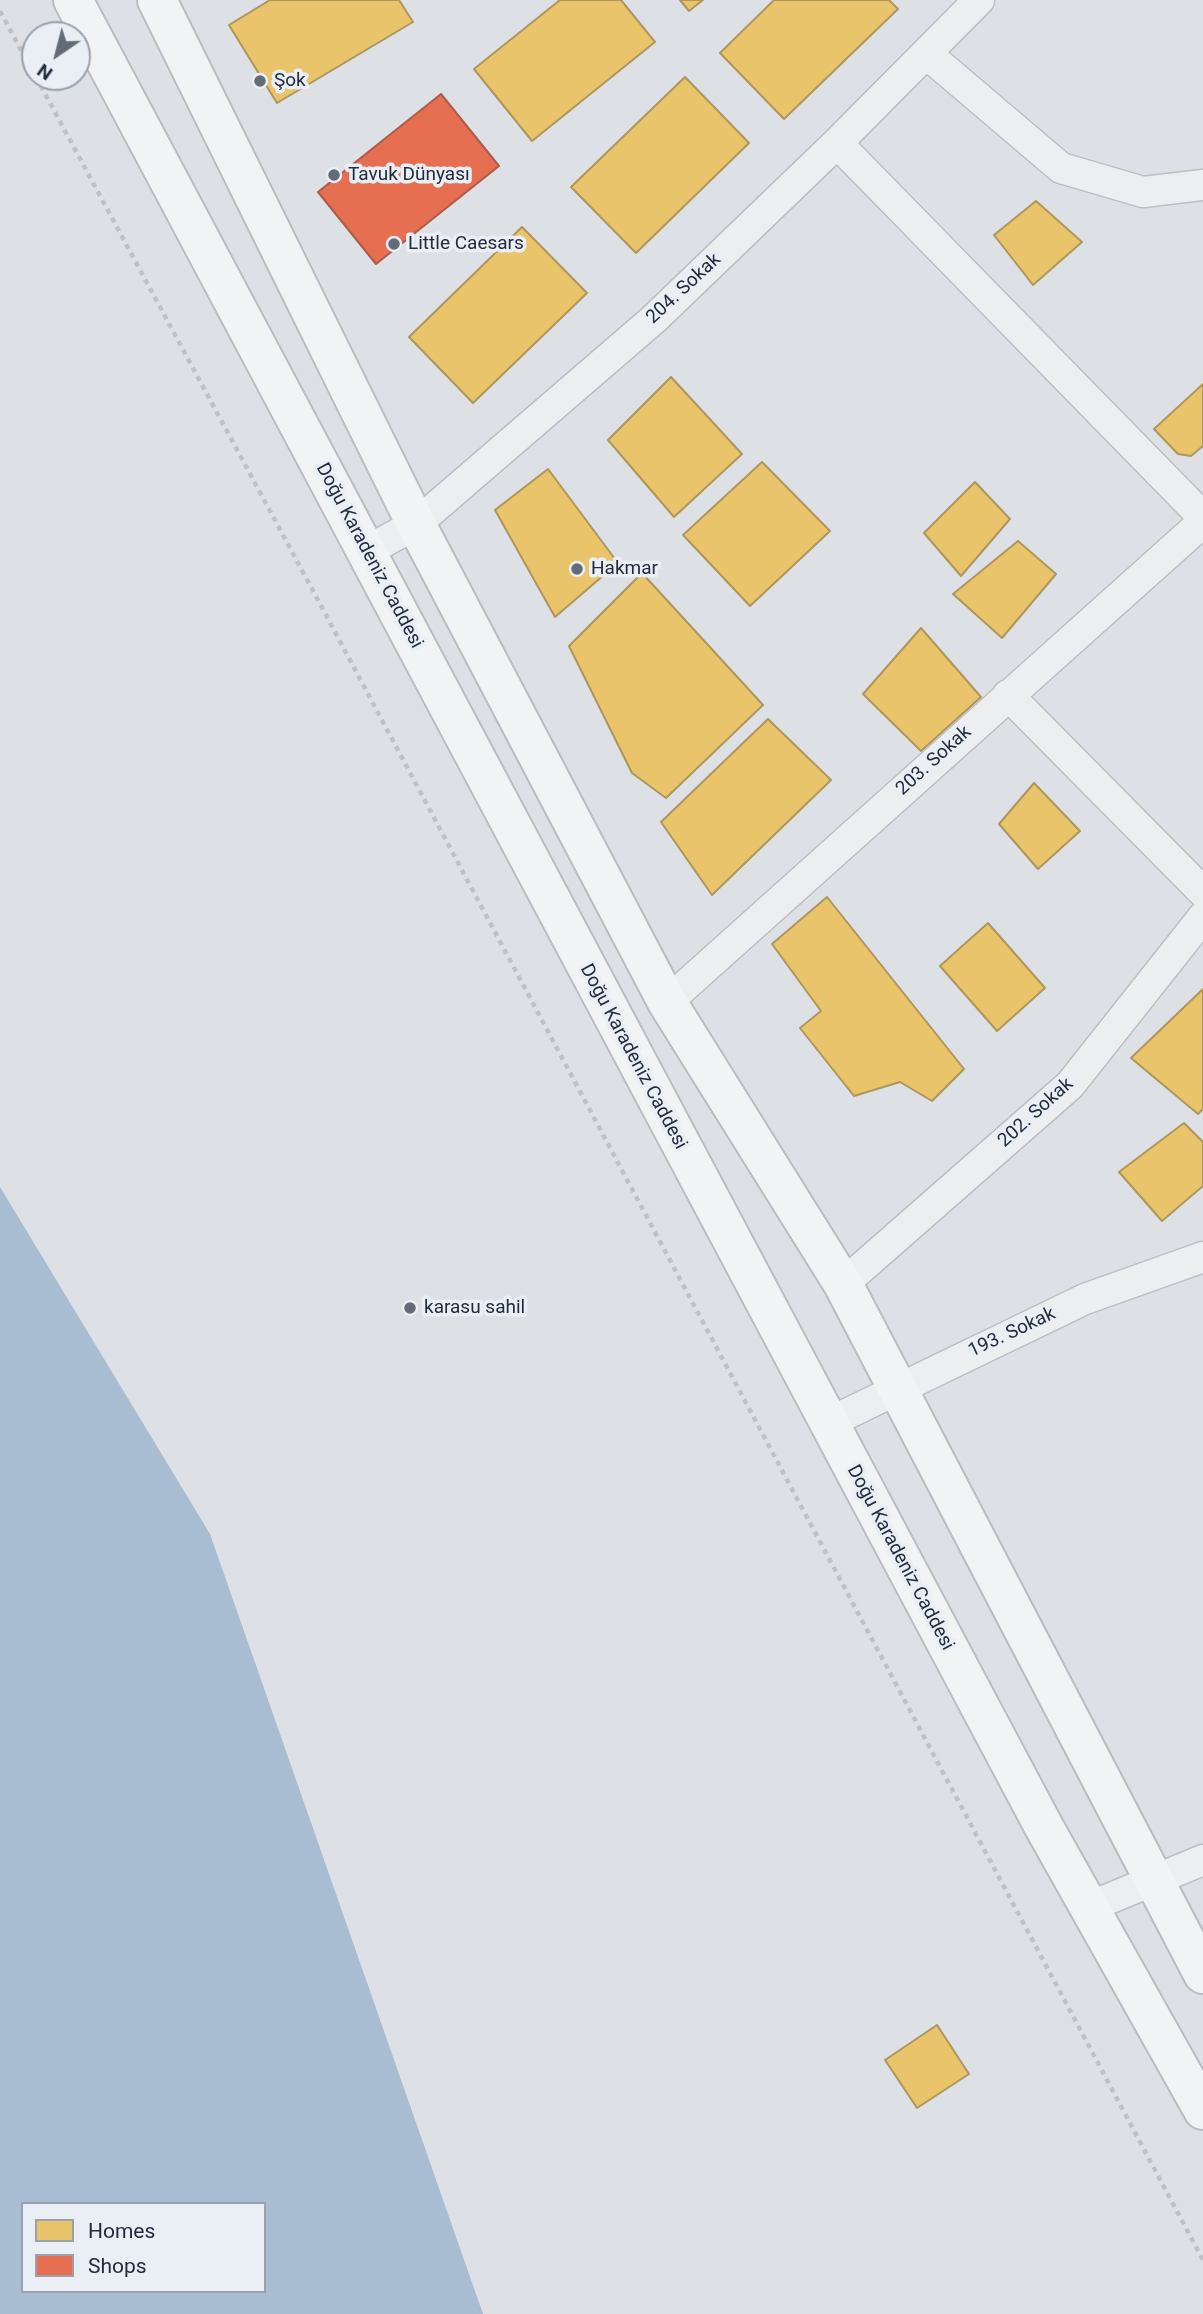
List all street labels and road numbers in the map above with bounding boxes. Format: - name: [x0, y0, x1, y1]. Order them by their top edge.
- street label: 204. Sokak: [642, 249, 726, 329]
- street label: Doğu Karadeniz Caddesi: [310, 459, 428, 653]
- street label: 203. Sokak: [892, 721, 976, 801]
- street label: Doğu Karadeniz Caddesi: [574, 960, 692, 1154]
- street label: 202. Sokak: [994, 1073, 1078, 1153]
- street label: 193. Sokak: [965, 1303, 1059, 1363]
- street label: Doğu Karadeniz Caddesi: [841, 1461, 959, 1655]

